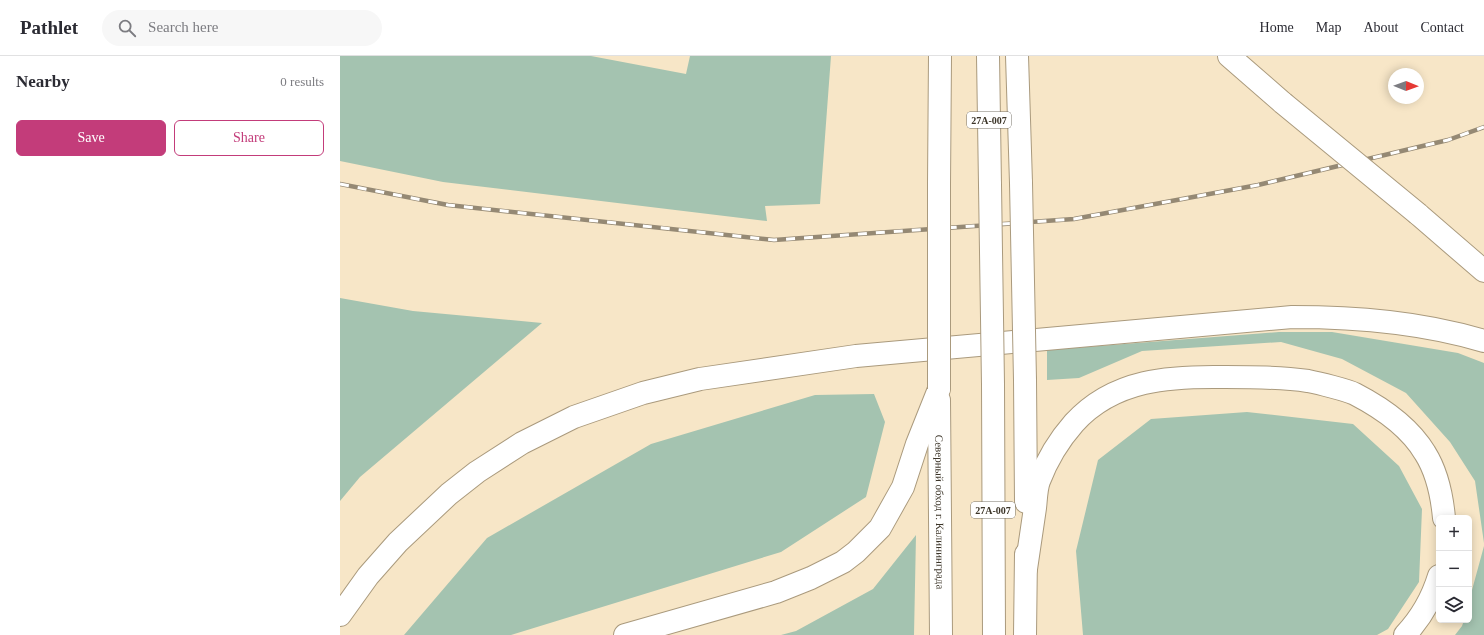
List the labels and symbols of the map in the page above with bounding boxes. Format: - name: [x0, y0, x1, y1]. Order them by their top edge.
- north arrow: [1388, 68, 1424, 104]
- road number: 27А-007: [967, 112, 1011, 128]
- street label: Северный обход г. Калининграда: [933, 435, 947, 589]
- road number: 27А-007: [971, 502, 1015, 518]

